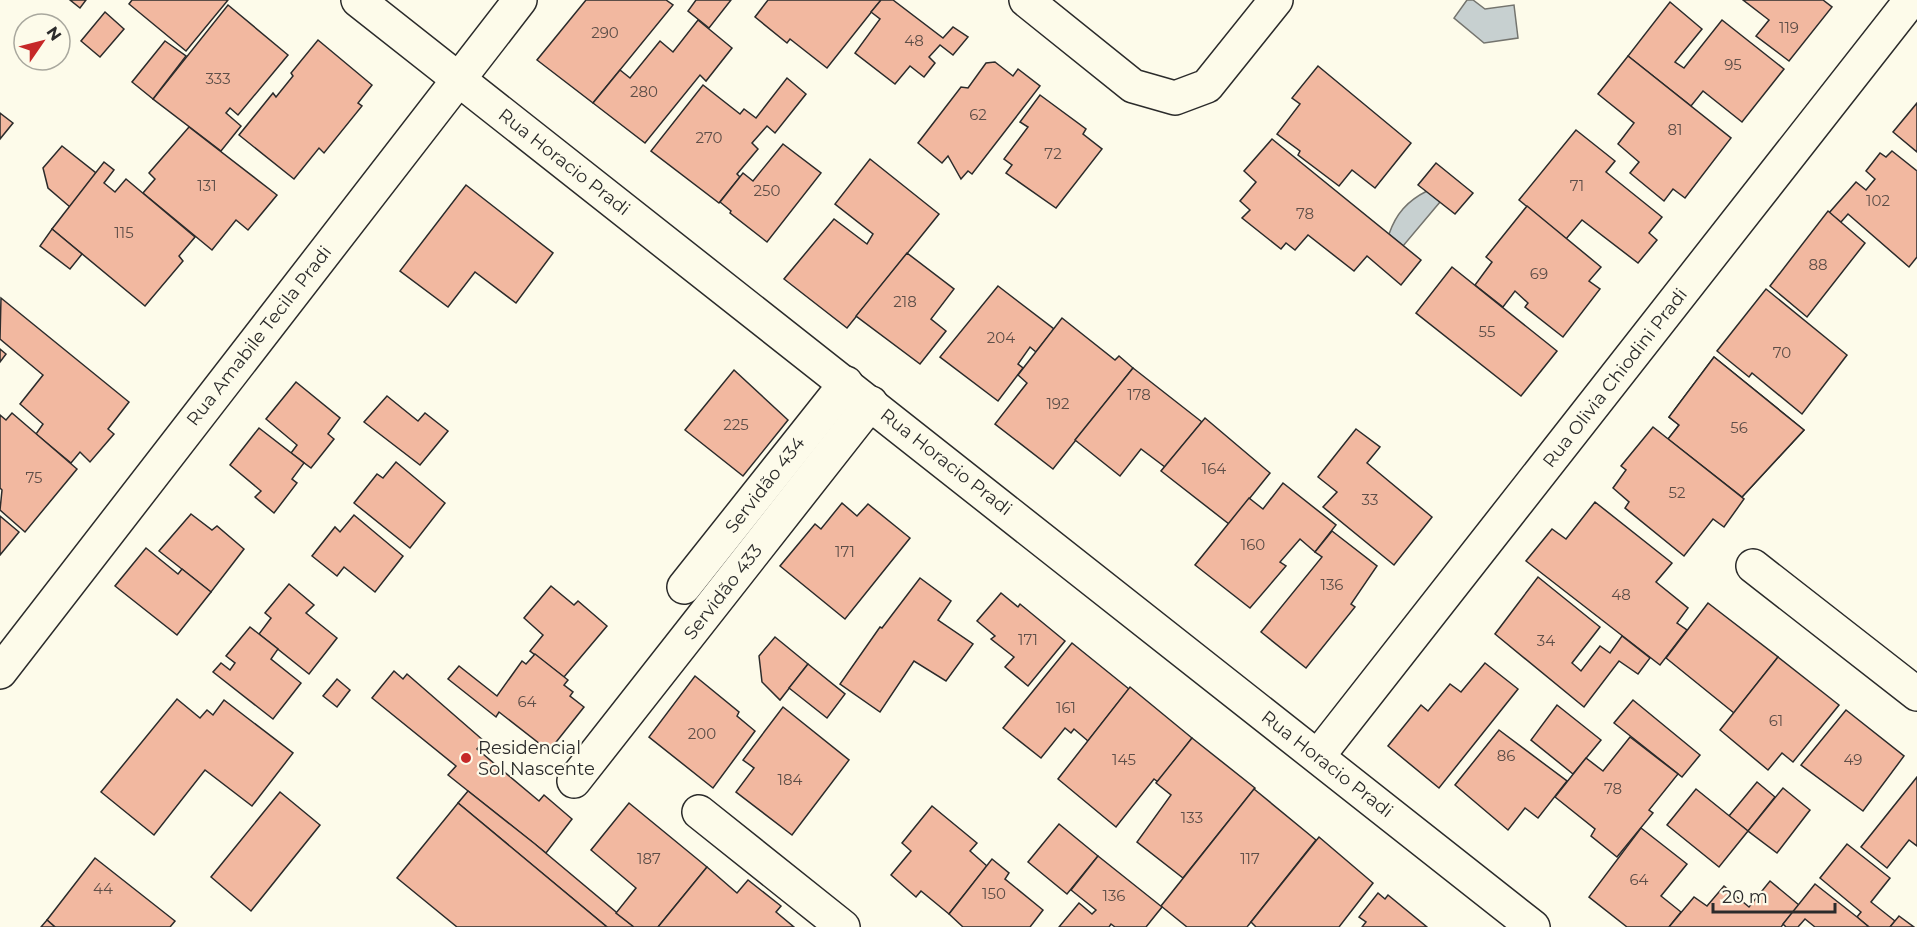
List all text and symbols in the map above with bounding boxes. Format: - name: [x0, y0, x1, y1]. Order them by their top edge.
- north arrow: [12, 12, 72, 72]
- house number: 119: [1779, 18, 1799, 37]
- text: N: [42, 23, 65, 44]
- house number: 290: [591, 23, 619, 42]
- house number: 48: [904, 31, 924, 50]
- house number: 95: [1724, 55, 1742, 74]
- house number: 333: [205, 69, 231, 88]
- house number: 280: [630, 82, 658, 101]
- street label: Rua Horacio Pradi: [494, 104, 634, 220]
- house number: 62: [969, 105, 987, 124]
- house number: 81: [1668, 120, 1683, 139]
- house number: 270: [696, 128, 723, 147]
- house number: 72: [1044, 144, 1062, 163]
- house number: 131: [197, 176, 217, 195]
- house number: 71: [1570, 176, 1584, 195]
- house number: 250: [754, 181, 781, 200]
- house number: 102: [1866, 191, 1890, 210]
- house number: 78: [1296, 204, 1314, 223]
- house number: 115: [114, 223, 134, 242]
- street label: Rua Amabile Tecila Pradi: [182, 242, 336, 430]
- house number: 88: [1808, 255, 1828, 274]
- house number: 69: [1530, 264, 1548, 283]
- street label: Rua Olivia Chiodini Pradi: [1538, 284, 1692, 472]
- house number: 218: [893, 292, 917, 311]
- house number: 55: [1479, 322, 1495, 341]
- house number: 204: [987, 328, 1015, 347]
- house number: 70: [1773, 343, 1791, 362]
- house number: 178: [1127, 385, 1151, 404]
- house number: 192: [1046, 394, 1070, 413]
- street label: Rua Horacio Pradi: [876, 404, 1016, 520]
- house number: 225: [723, 415, 749, 434]
- house number: 56: [1730, 418, 1748, 437]
- street label: Servidão 434: [720, 432, 810, 538]
- house number: 164: [1202, 459, 1226, 478]
- house number: 75: [25, 468, 43, 487]
- house number: 52: [1669, 483, 1685, 502]
- house number: 33: [1362, 490, 1378, 509]
- house number: 160: [1241, 535, 1265, 554]
- street label: Servidão 433: [679, 540, 767, 644]
- house number: 171: [835, 542, 855, 561]
- house number: 136: [1320, 575, 1344, 594]
- house number: 48: [1611, 585, 1631, 604]
- house number: 171: [1018, 630, 1038, 649]
- house number: 34: [1537, 631, 1555, 650]
- house number: 64: [517, 692, 537, 711]
- house number: 161: [1056, 698, 1076, 717]
- street label: Rua Horacio Pradi: [1257, 706, 1397, 822]
- house number: 61: [1769, 711, 1783, 730]
- house number: 200: [688, 724, 716, 743]
- place label: Residencial Sol Nascente: [478, 737, 595, 780]
- house number: 86: [1497, 746, 1515, 765]
- house number: 145: [1112, 750, 1136, 769]
- house number: 49: [1844, 750, 1862, 769]
- marker: Residencial Sol Nascente: [459, 751, 473, 765]
- house number: 184: [778, 770, 803, 789]
- house number: 78: [1604, 779, 1622, 798]
- house number: 133: [1181, 808, 1203, 827]
- house number: 187: [637, 849, 661, 868]
- house number: 117: [1240, 849, 1260, 868]
- house number: 64: [1629, 870, 1649, 889]
- scale bar: [1713, 876, 1834, 914]
- house number: 44: [93, 879, 113, 898]
- house number: 150: [982, 884, 1006, 903]
- house number: 136: [1102, 886, 1126, 905]
- text: 20 m: [1722, 886, 1768, 908]

